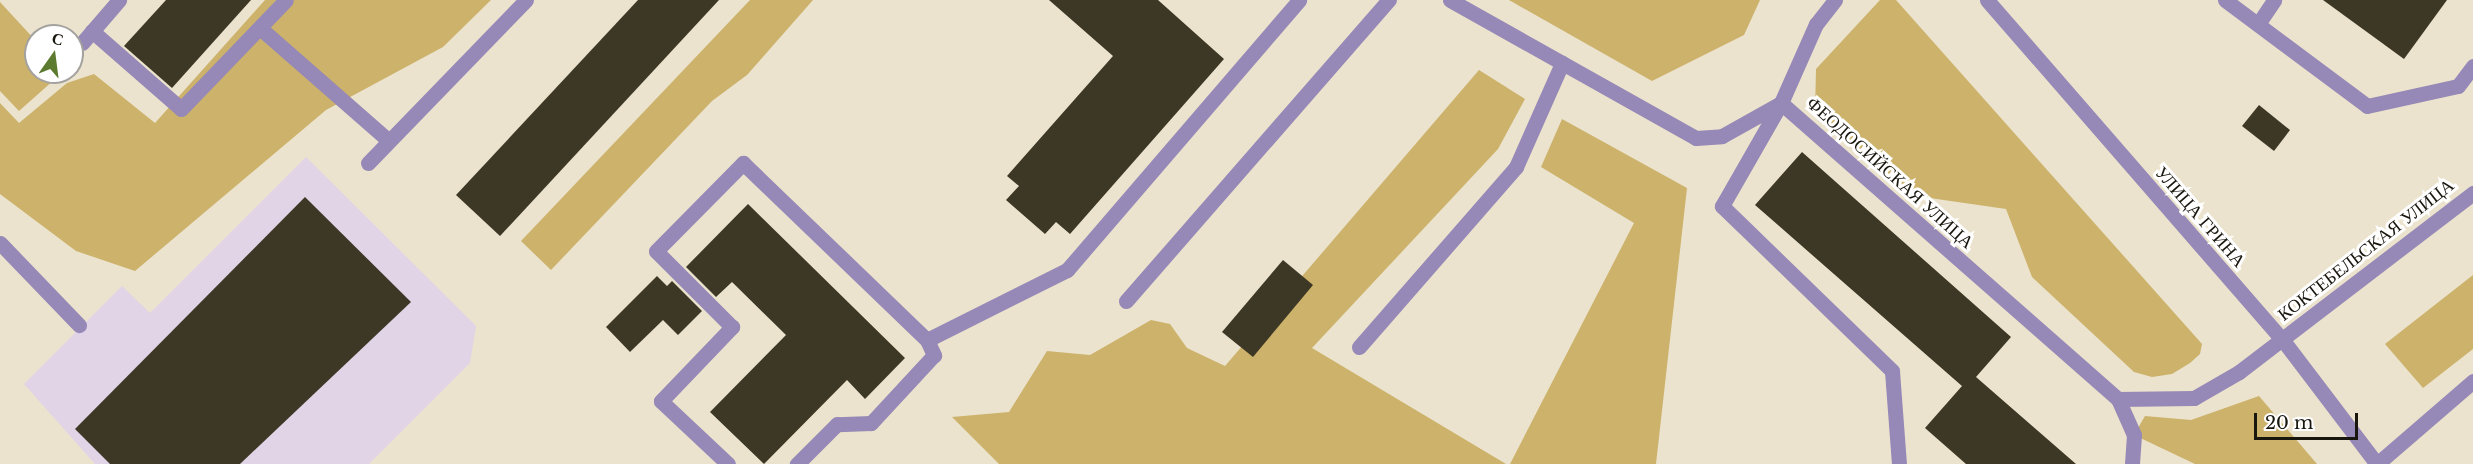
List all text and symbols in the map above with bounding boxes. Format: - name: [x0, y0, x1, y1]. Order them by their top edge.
- north arrow: [24, 24, 84, 84]
- text: С: [50, 27, 66, 50]
- street label: ФЕОДОСИЙСКАЯ УЛИЦА: [1802, 92, 1978, 254]
- street label: УЛИЦА ГРИНА: [2150, 162, 2250, 272]
- street label: КОКТЕБЕЛЬСКАЯ УЛИЦА: [2274, 174, 2458, 326]
- scale bar: [2257, 401, 2360, 439]
- text: 20 m: [2265, 412, 2313, 434]

